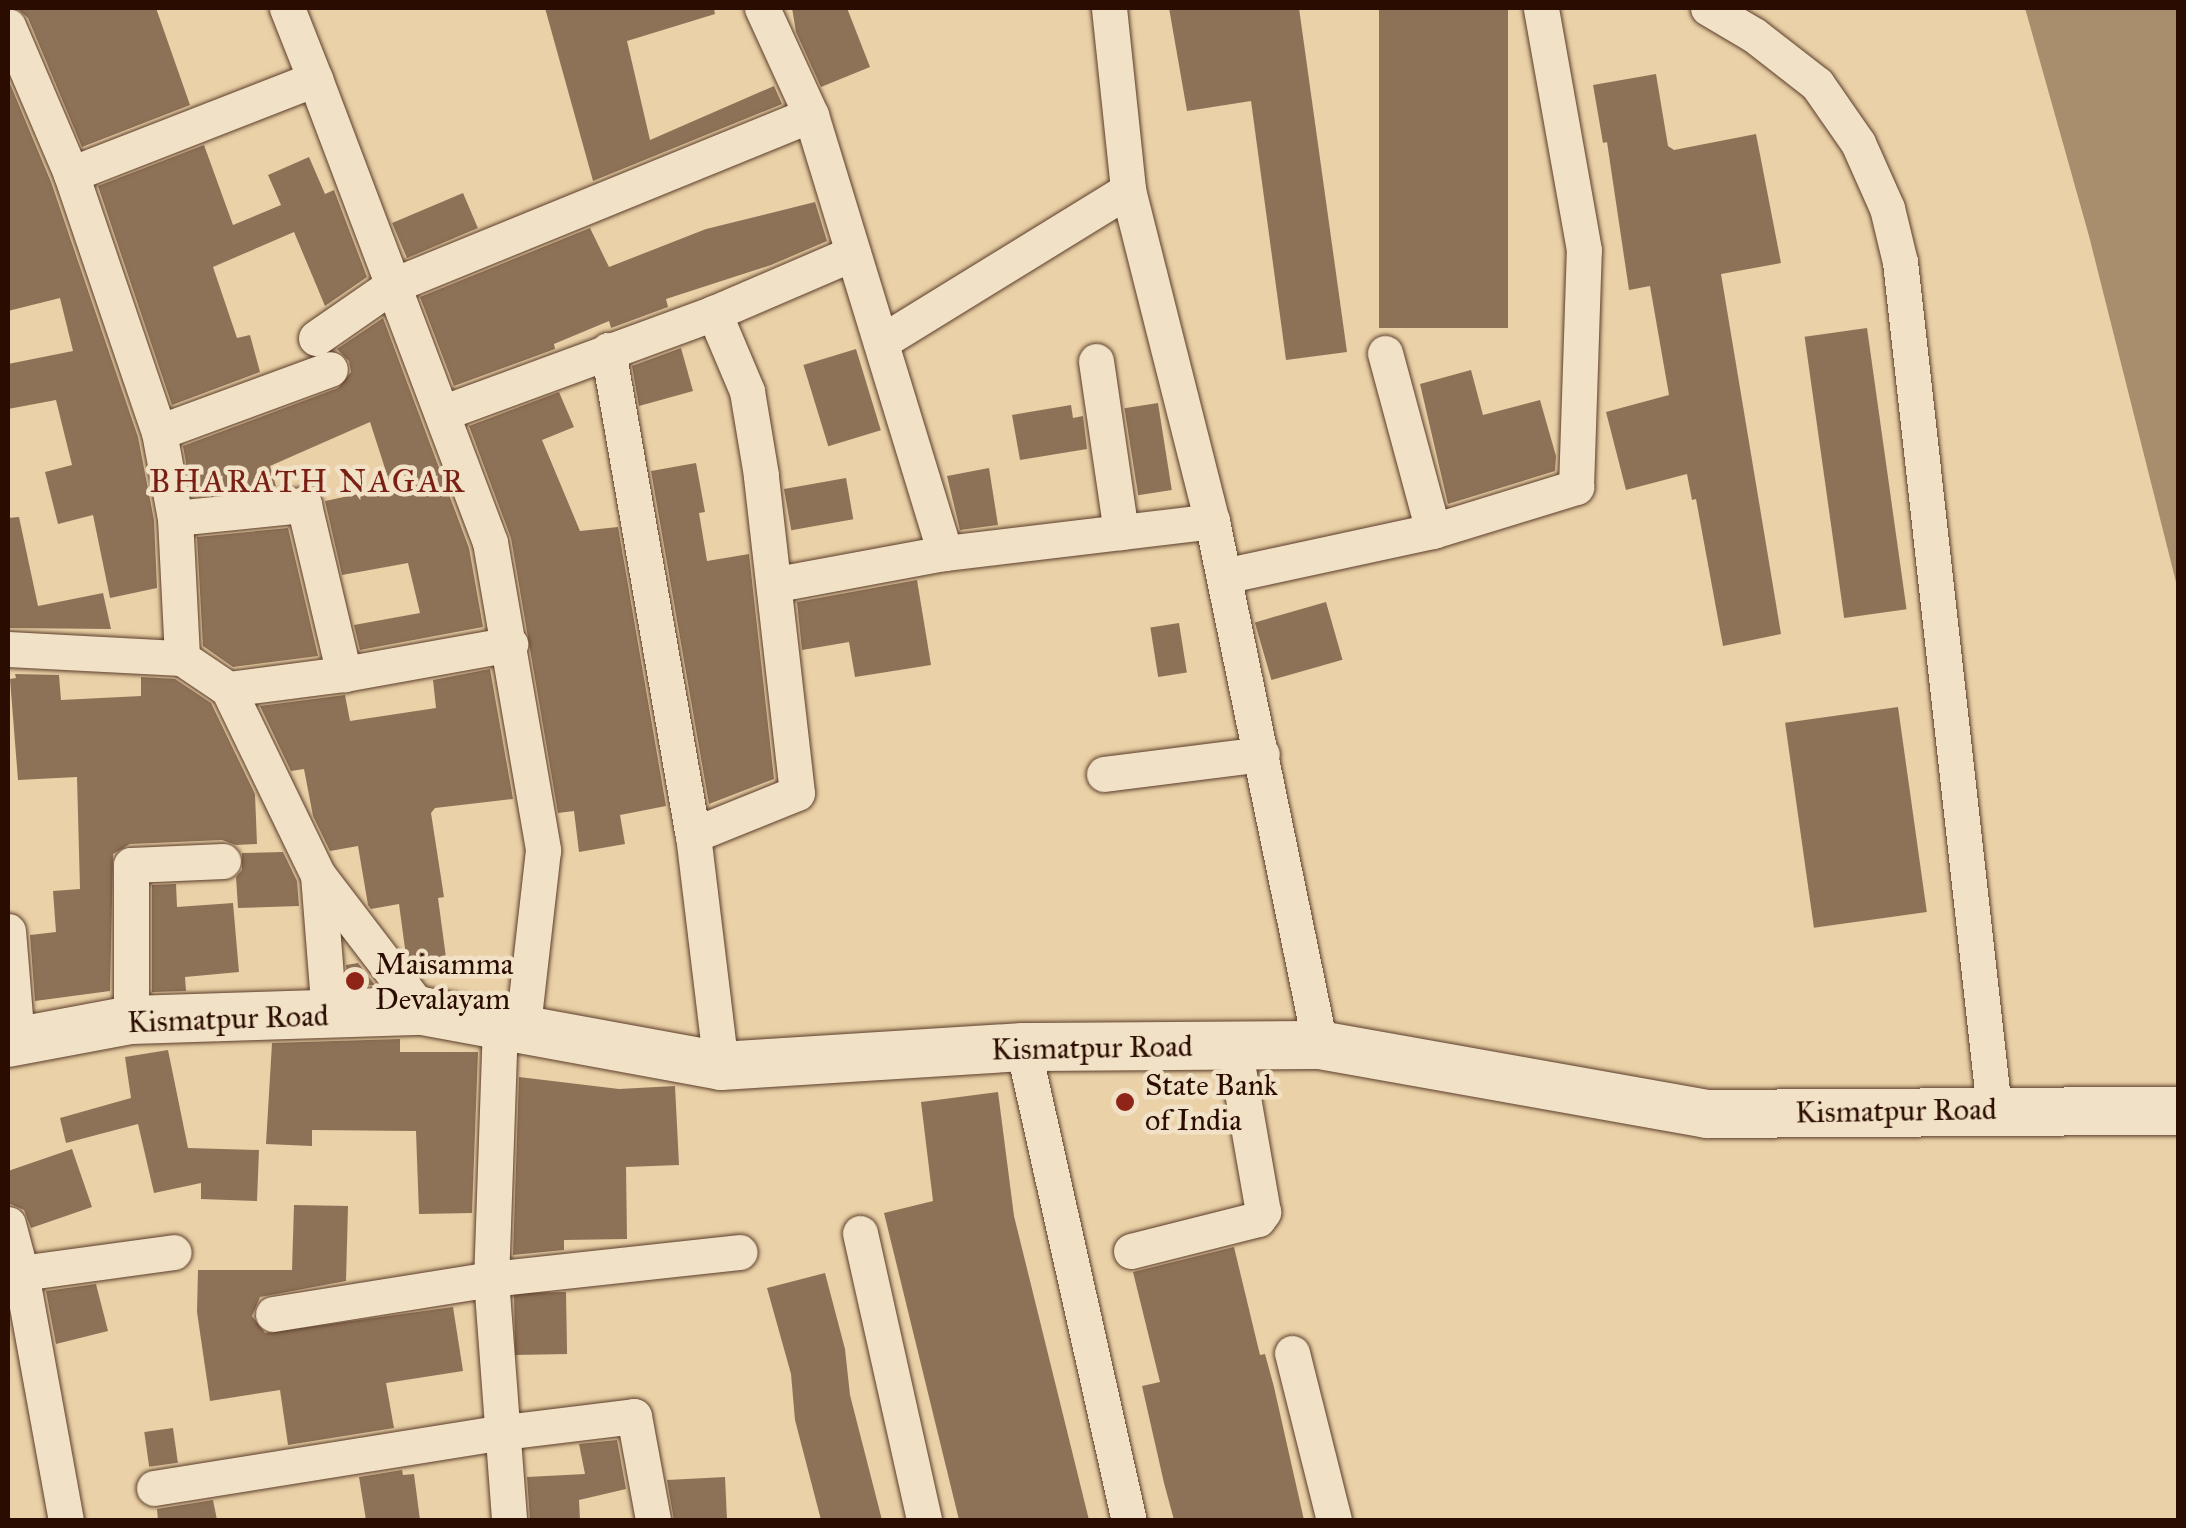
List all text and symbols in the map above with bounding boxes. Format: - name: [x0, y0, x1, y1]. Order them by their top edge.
- district label: BHARATH NAGAR: [149, 463, 467, 501]
- place label: Maisamma Devalayam: [375, 946, 514, 1016]
- marker: Maisamma Devalayam: [344, 970, 366, 992]
- street label: Kismatpur Road: [127, 997, 329, 1041]
- street label: Kismatpur Road: [991, 1028, 1193, 1068]
- place label: State Bank of India: [1145, 1067, 1278, 1138]
- marker: State Bank of India: [1114, 1091, 1136, 1113]
- street label: Kismatpur Road: [1795, 1091, 1997, 1131]

